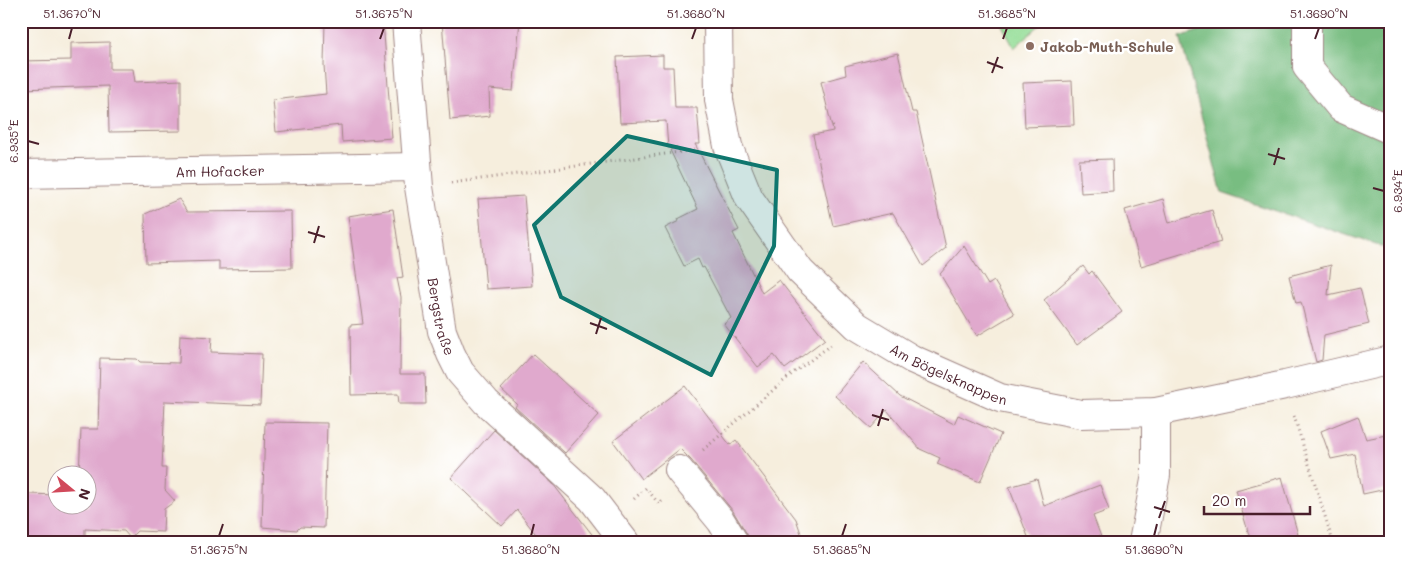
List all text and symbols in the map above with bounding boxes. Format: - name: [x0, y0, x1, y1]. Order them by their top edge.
- text: 51.3670°N: [43, 5, 101, 21]
- text: 51.3675°N: [355, 5, 413, 21]
- text: 51.3680°N: [667, 5, 725, 21]
- text: 51.3685°N: [978, 5, 1036, 21]
- text: 51.3690°N: [1290, 5, 1348, 21]
- place label: Jakob-Muth-Schule: [1040, 37, 1174, 56]
- marker: Jakob-Muth-Schule: [1024, 40, 1036, 52]
- text: 6.935°E: [5, 119, 21, 163]
- street label: Am Hofacker: [175, 160, 265, 181]
- text: 6.934°E: [1389, 169, 1405, 213]
- street label: Bergstraße: [424, 276, 460, 358]
- street label: Am Bögelsknappen: [887, 339, 1009, 409]
- north arrow: [48, 466, 98, 516]
- scale bar: [1204, 483, 1311, 515]
- text: N: [74, 486, 96, 502]
- text: 20 m: [1212, 490, 1246, 510]
- text: 51.3675°N: [190, 541, 248, 557]
- text: 51.3680°N: [502, 541, 560, 557]
- text: 51.3685°N: [813, 541, 871, 557]
- text: 51.3690°N: [1125, 541, 1183, 557]

